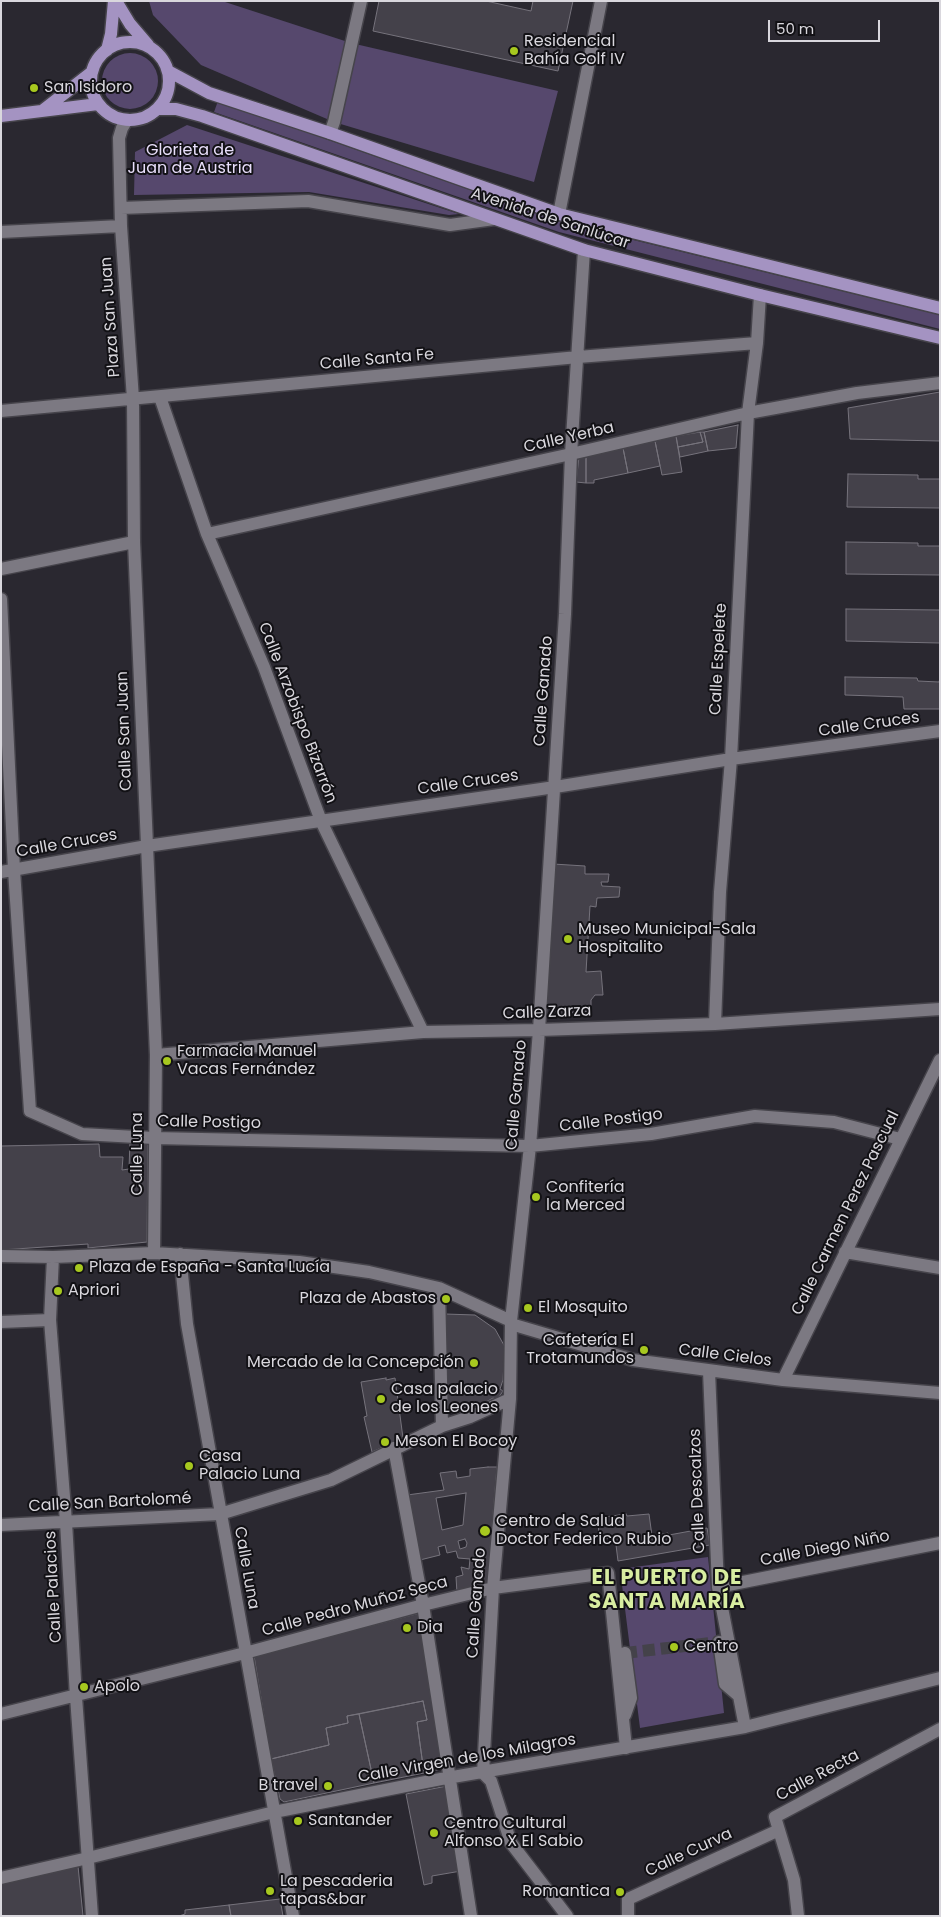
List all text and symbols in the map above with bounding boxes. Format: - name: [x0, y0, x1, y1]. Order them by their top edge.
- scale bar: [771, 10, 884, 42]
- text: 50 m: [776, 18, 814, 39]
- place label: Residencial Bahía Golf IV: [524, 32, 625, 70]
- marker: Residencial Bahía Golf IV: [508, 45, 520, 57]
- place label: San Isidoro: [44, 78, 132, 98]
- marker: San Isidoro: [28, 82, 40, 94]
- park label: Glorieta de Juan de Austria: [128, 141, 252, 179]
- street label: Avenida de Sanlúcar: [468, 184, 632, 254]
- street label: Plaza San Juan: [97, 256, 125, 378]
- street label: Calle Santa Fe: [319, 345, 435, 375]
- street label: Calle Yerba: [522, 418, 616, 458]
- street label: Calle Espelete: [706, 603, 732, 715]
- street label: Calle Arzobispo Bizarrón: [254, 620, 340, 806]
- street label: Calle Ganado: [531, 635, 557, 747]
- street label: Calle San Juan: [113, 671, 137, 791]
- street label: Calle Cruces: [817, 708, 921, 742]
- street label: Calle Cruces: [416, 766, 520, 800]
- street label: Calle Cruces: [15, 826, 119, 862]
- place label: Museo Municipal-Sala Hospitalito: [578, 920, 756, 958]
- marker: Museo Municipal-Sala Hospitalito: [562, 933, 574, 945]
- street label: Calle Zarza: [502, 1002, 592, 1024]
- street label: Calle Ganado: [503, 1039, 531, 1151]
- place label: Farmacia Manuel Vacas Fernández: [177, 1042, 317, 1080]
- marker: Farmacia Manuel Vacas Fernández: [161, 1055, 173, 1067]
- street label: Calle Postigo: [558, 1105, 664, 1137]
- street label: Calle Carmen Perez Pascual: [788, 1108, 904, 1318]
- street label: Calle Luna: [128, 1112, 148, 1196]
- street label: Calle Postigo: [157, 1112, 261, 1134]
- place label: Confitería la Merced: [546, 1178, 625, 1216]
- marker: Confitería la Merced: [530, 1191, 542, 1203]
- place label: Plaza de España - Santa Lucía: [89, 1258, 330, 1278]
- marker: Plaza de España - Santa Lucía: [73, 1262, 85, 1274]
- place label: Apriori: [68, 1281, 120, 1301]
- marker: Apriori: [52, 1285, 64, 1297]
- place label: Plaza de Abastos: [299, 1289, 436, 1309]
- marker: Plaza de Abastos: [440, 1293, 452, 1305]
- place label: El Mosquito: [538, 1298, 628, 1318]
- marker: El Mosquito: [522, 1302, 534, 1314]
- place label: Cafetería El Trotamundos: [526, 1331, 634, 1369]
- street label: Calle Cielos: [677, 1341, 773, 1371]
- marker: Cafetería El Trotamundos: [638, 1344, 650, 1356]
- place label: Mercado de la Concepción: [247, 1353, 464, 1373]
- marker: Mercado de la Concepción: [468, 1357, 480, 1369]
- place label: Casa palacio de los Leones: [391, 1380, 498, 1418]
- marker: Casa palacio de los Leones: [375, 1393, 387, 1405]
- street label: Calle Descalzos: [686, 1428, 710, 1554]
- place label: Meson El Bocoy: [395, 1432, 517, 1452]
- marker: Meson El Bocoy: [379, 1436, 391, 1448]
- place label: Casa Palacio Luna: [199, 1447, 300, 1485]
- marker: Casa Palacio Luna: [183, 1460, 195, 1472]
- street label: Calle San Bartolomé: [28, 1489, 192, 1517]
- place label: Centro de Salud Doctor Federico Rubio: [496, 1512, 671, 1550]
- marker: Centro de Salud Doctor Federico Rubio: [478, 1524, 492, 1538]
- street label: Calle Luna: [229, 1525, 263, 1611]
- street label: Calle Diego Niño: [759, 1527, 891, 1571]
- street label: Calle Palacios: [41, 1530, 67, 1644]
- street label: Calle Ganado: [464, 1547, 490, 1659]
- district label: EL PUERTO DE SANTA MARÍA: [587, 1566, 747, 1616]
- street label: Calle Pedro Muñoz Seca: [260, 1573, 450, 1641]
- place label: Dia: [417, 1618, 443, 1638]
- marker: Dia: [401, 1622, 413, 1634]
- place label: Centro: [684, 1637, 739, 1657]
- marker: Centro: [668, 1641, 680, 1653]
- place label: Apolo: [94, 1677, 140, 1697]
- marker: Apolo: [78, 1681, 90, 1693]
- street label: Calle Virgen de los Milagros: [357, 1730, 577, 1788]
- street label: Calle Recta: [773, 1746, 863, 1806]
- place label: B travel: [258, 1776, 318, 1796]
- marker: B travel: [322, 1780, 334, 1792]
- place label: Santander: [308, 1811, 392, 1831]
- place label: Centro Cultural Alfonso X El Sabio: [444, 1814, 583, 1852]
- marker: Santander: [292, 1815, 304, 1827]
- street label: Calle Curva: [643, 1825, 735, 1881]
- marker: Centro Cultural Alfonso X El Sabio: [428, 1827, 440, 1839]
- place label: La pescaderia tapas&bar: [280, 1872, 393, 1910]
- place label: Romantica: [522, 1882, 610, 1902]
- marker: La pescaderia tapas&bar: [264, 1885, 276, 1897]
- marker: Romantica: [614, 1886, 626, 1898]

